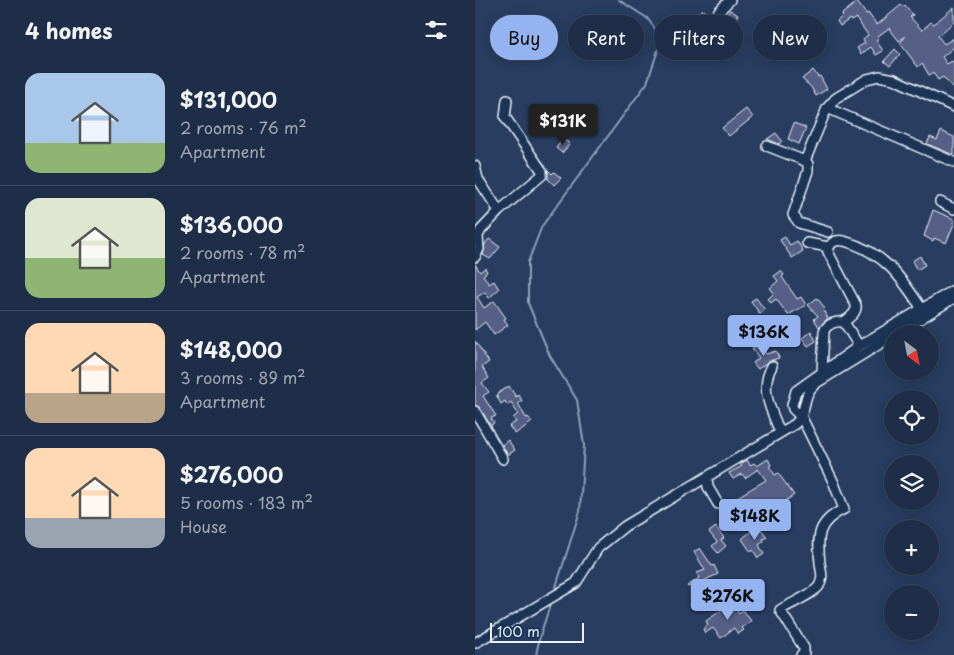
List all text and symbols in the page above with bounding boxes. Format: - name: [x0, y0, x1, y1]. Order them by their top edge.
- text: 4 homes: [25, 14, 112, 46]
- chip: Buy: [490, 15, 558, 60]
- chip: Rent: [568, 15, 644, 60]
- chip: Filters: [654, 15, 743, 60]
- chip: New: [753, 15, 827, 60]
- icon: filters: [422, 16, 450, 44]
- text: $131,000: [180, 83, 277, 115]
- icon: home: [65, 93, 125, 153]
- pin: $131K: [528, 104, 598, 146]
- text: $131K: [540, 108, 586, 132]
- text: 2 rooms · 76 m²: [180, 115, 307, 139]
- text: Apartment: [180, 139, 265, 163]
- text: $136,000: [180, 208, 283, 240]
- icon: home: [65, 218, 125, 278]
- text: 2 rooms · 78 m²: [180, 240, 306, 264]
- text: Apartment: [180, 264, 265, 288]
- pin: $136K: [729, 314, 799, 357]
- text: $136K: [739, 319, 789, 343]
- north arrow: [884, 325, 939, 380]
- map controls: [884, 325, 939, 640]
- text: $148,000: [180, 333, 282, 365]
- icon: home: [65, 343, 125, 403]
- text: 3 rooms · 89 m²: [180, 365, 305, 389]
- text: Apartment: [180, 389, 265, 413]
- button: locate: [884, 390, 939, 445]
- button: layers: [884, 455, 939, 510]
- text: $276,000: [180, 458, 283, 490]
- icon: home: [65, 468, 125, 528]
- text: 5 rooms · 183 m²: [180, 490, 313, 514]
- pin: $148K: [720, 498, 790, 541]
- text: $148K: [730, 503, 780, 527]
- text: House: [180, 514, 227, 538]
- button: +: [884, 520, 939, 575]
- pin: $276K: [693, 578, 763, 621]
- text: $276K: [702, 583, 754, 607]
- button: −: [884, 585, 939, 640]
- scale bar: [490, 620, 584, 643]
- text: 100 m: [497, 621, 540, 642]

